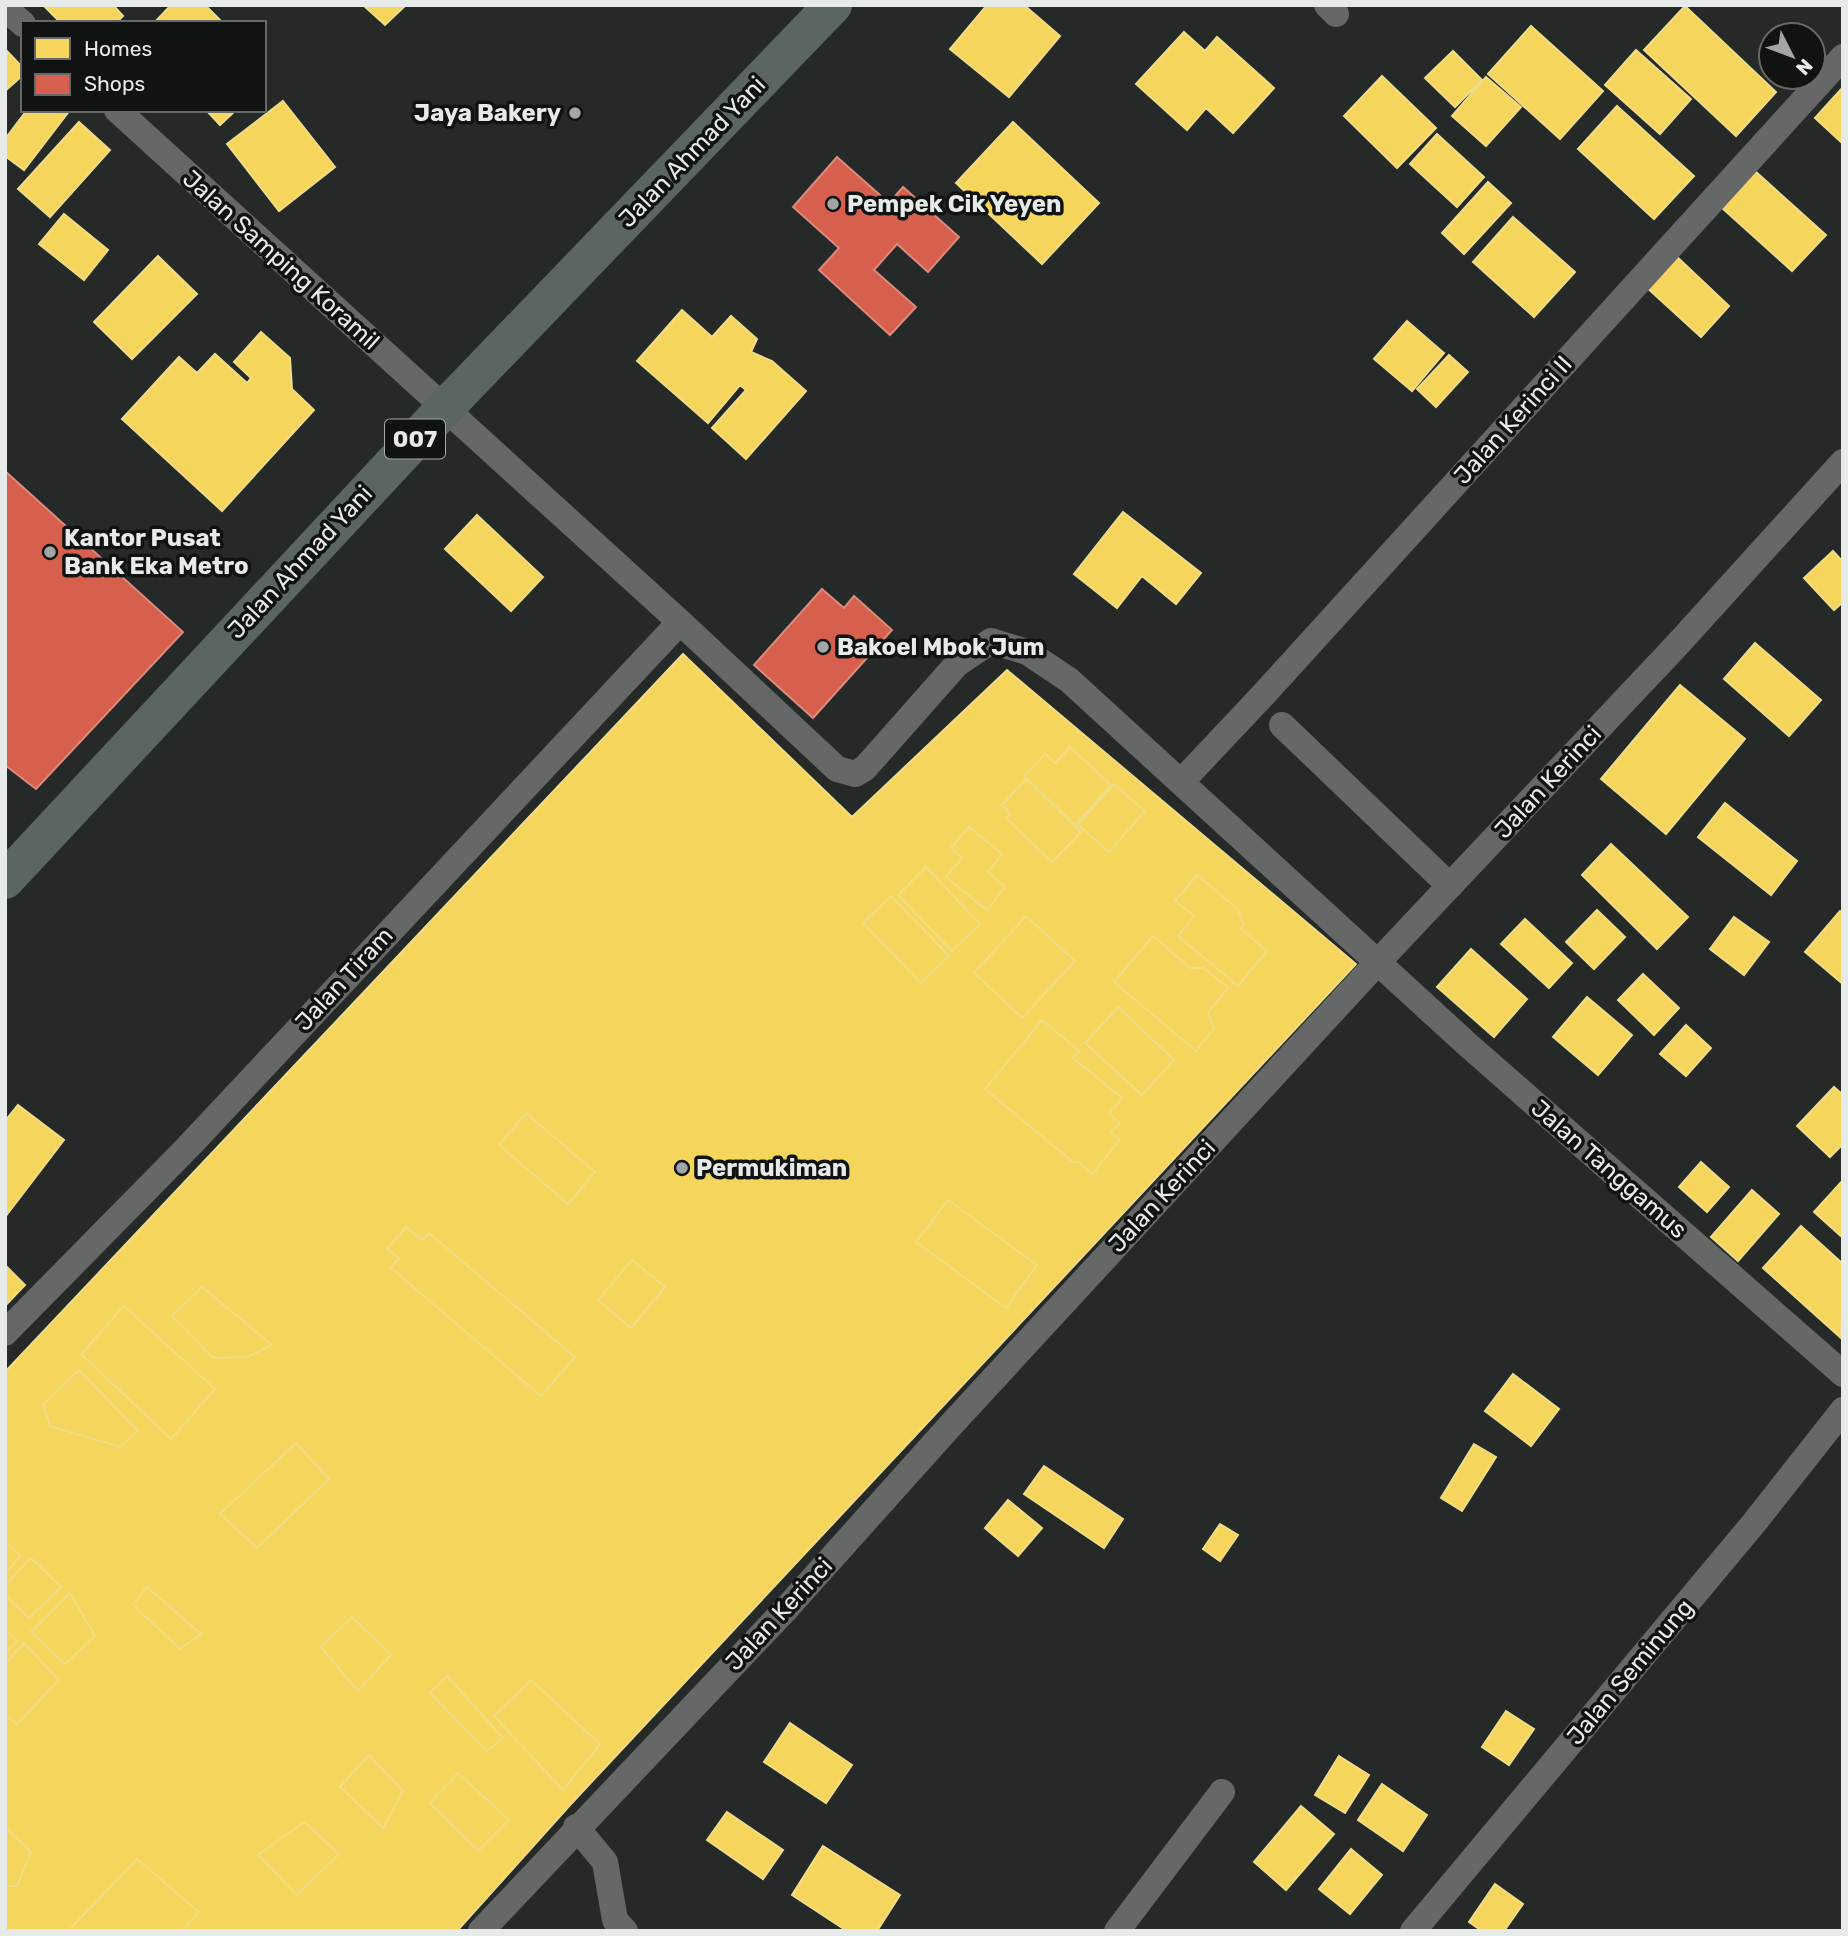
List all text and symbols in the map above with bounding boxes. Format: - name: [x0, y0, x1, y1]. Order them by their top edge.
- legend: [21, 21, 266, 112]
- north arrow: [1757, 21, 1827, 91]
- text: Homes: [84, 36, 152, 61]
- text: N: [1791, 54, 1817, 80]
- text: Shops: [84, 71, 145, 96]
- street label: Jalan Ahmad Yani: [613, 71, 771, 233]
- place label: Jaya Bakery: [414, 99, 561, 127]
- marker: Jaya Bakery: [567, 105, 583, 121]
- street label: Jalan Samping Koramil: [177, 164, 385, 356]
- place label: Pempek Cik Yeyen: [847, 190, 1061, 218]
- marker: Pempek Cik Yeyen: [825, 196, 841, 212]
- street label: Jalan Kerinci II: [1448, 350, 1578, 490]
- road number: 007: [385, 420, 445, 458]
- street label: Jalan Ahmad Yani: [222, 480, 378, 644]
- place label: Kantor Pusat Bank Eka Metro: [64, 524, 249, 580]
- marker: Kantor Pusat Bank Eka Metro: [42, 544, 58, 560]
- place label: Bakoel Mbok Jum: [837, 633, 1045, 661]
- marker: Bakoel Mbok Jum: [815, 639, 831, 655]
- street label: Jalan Kerinci: [1489, 720, 1607, 844]
- street label: Jalan Tiram: [289, 922, 399, 1036]
- street label: Jalan Tanggamus: [1526, 1094, 1692, 1244]
- street label: Jalan Kerinci: [1103, 1134, 1221, 1258]
- place label: Permukiman: [696, 1154, 847, 1182]
- marker: Permukiman: [674, 1160, 690, 1176]
- street label: Jalan Kerinci: [720, 1552, 838, 1676]
- street label: Jalan Seminung: [1561, 1594, 1699, 1750]

